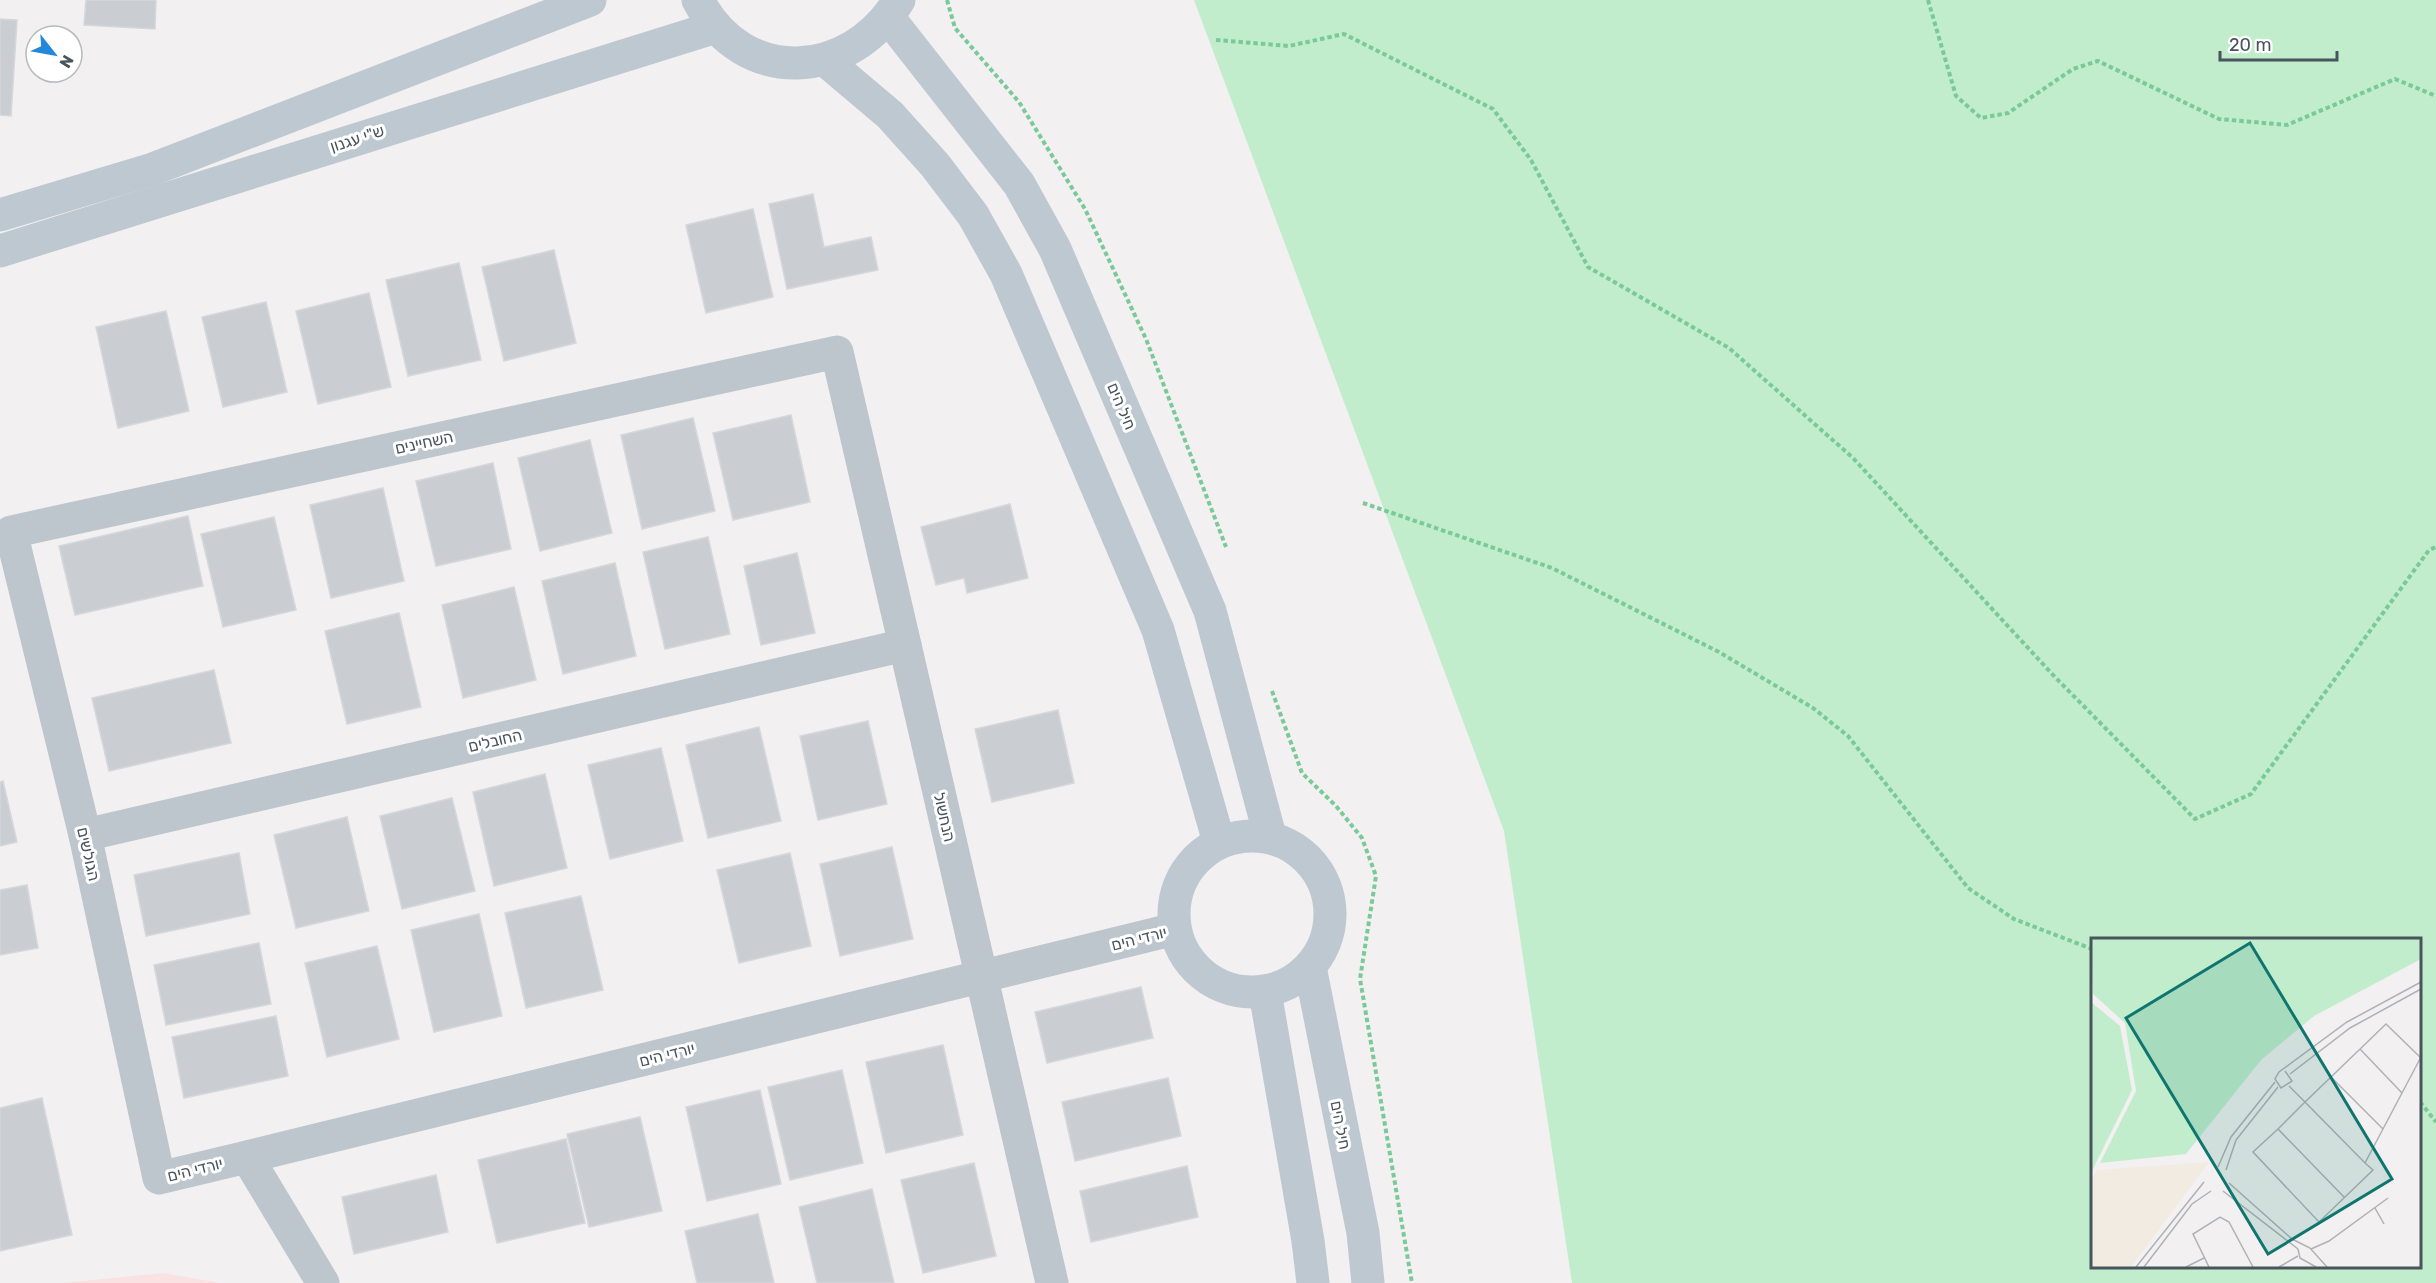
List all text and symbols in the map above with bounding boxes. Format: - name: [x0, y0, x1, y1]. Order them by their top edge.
- north arrow: [24, 24, 84, 84]
- scale bar: [2220, 24, 2337, 62]
- text: 20 m: [2229, 34, 2271, 56]
- text: N: [55, 52, 78, 71]
- street label: ש"י עגנון: [328, 121, 387, 156]
- street label: חיל הים: [1103, 380, 1140, 433]
- street label: השחיינים: [393, 427, 455, 458]
- street label: החובלים: [466, 725, 524, 756]
- street label: הנחשול: [930, 791, 959, 844]
- street label: הגולשים: [73, 825, 104, 883]
- street label: יורדי הים: [1109, 922, 1169, 955]
- inset map: [2091, 938, 2421, 1268]
- street label: יורדי הים: [637, 1038, 697, 1071]
- street label: חיל הים: [1326, 1099, 1355, 1151]
- street label: יורדי הים: [165, 1153, 225, 1186]

